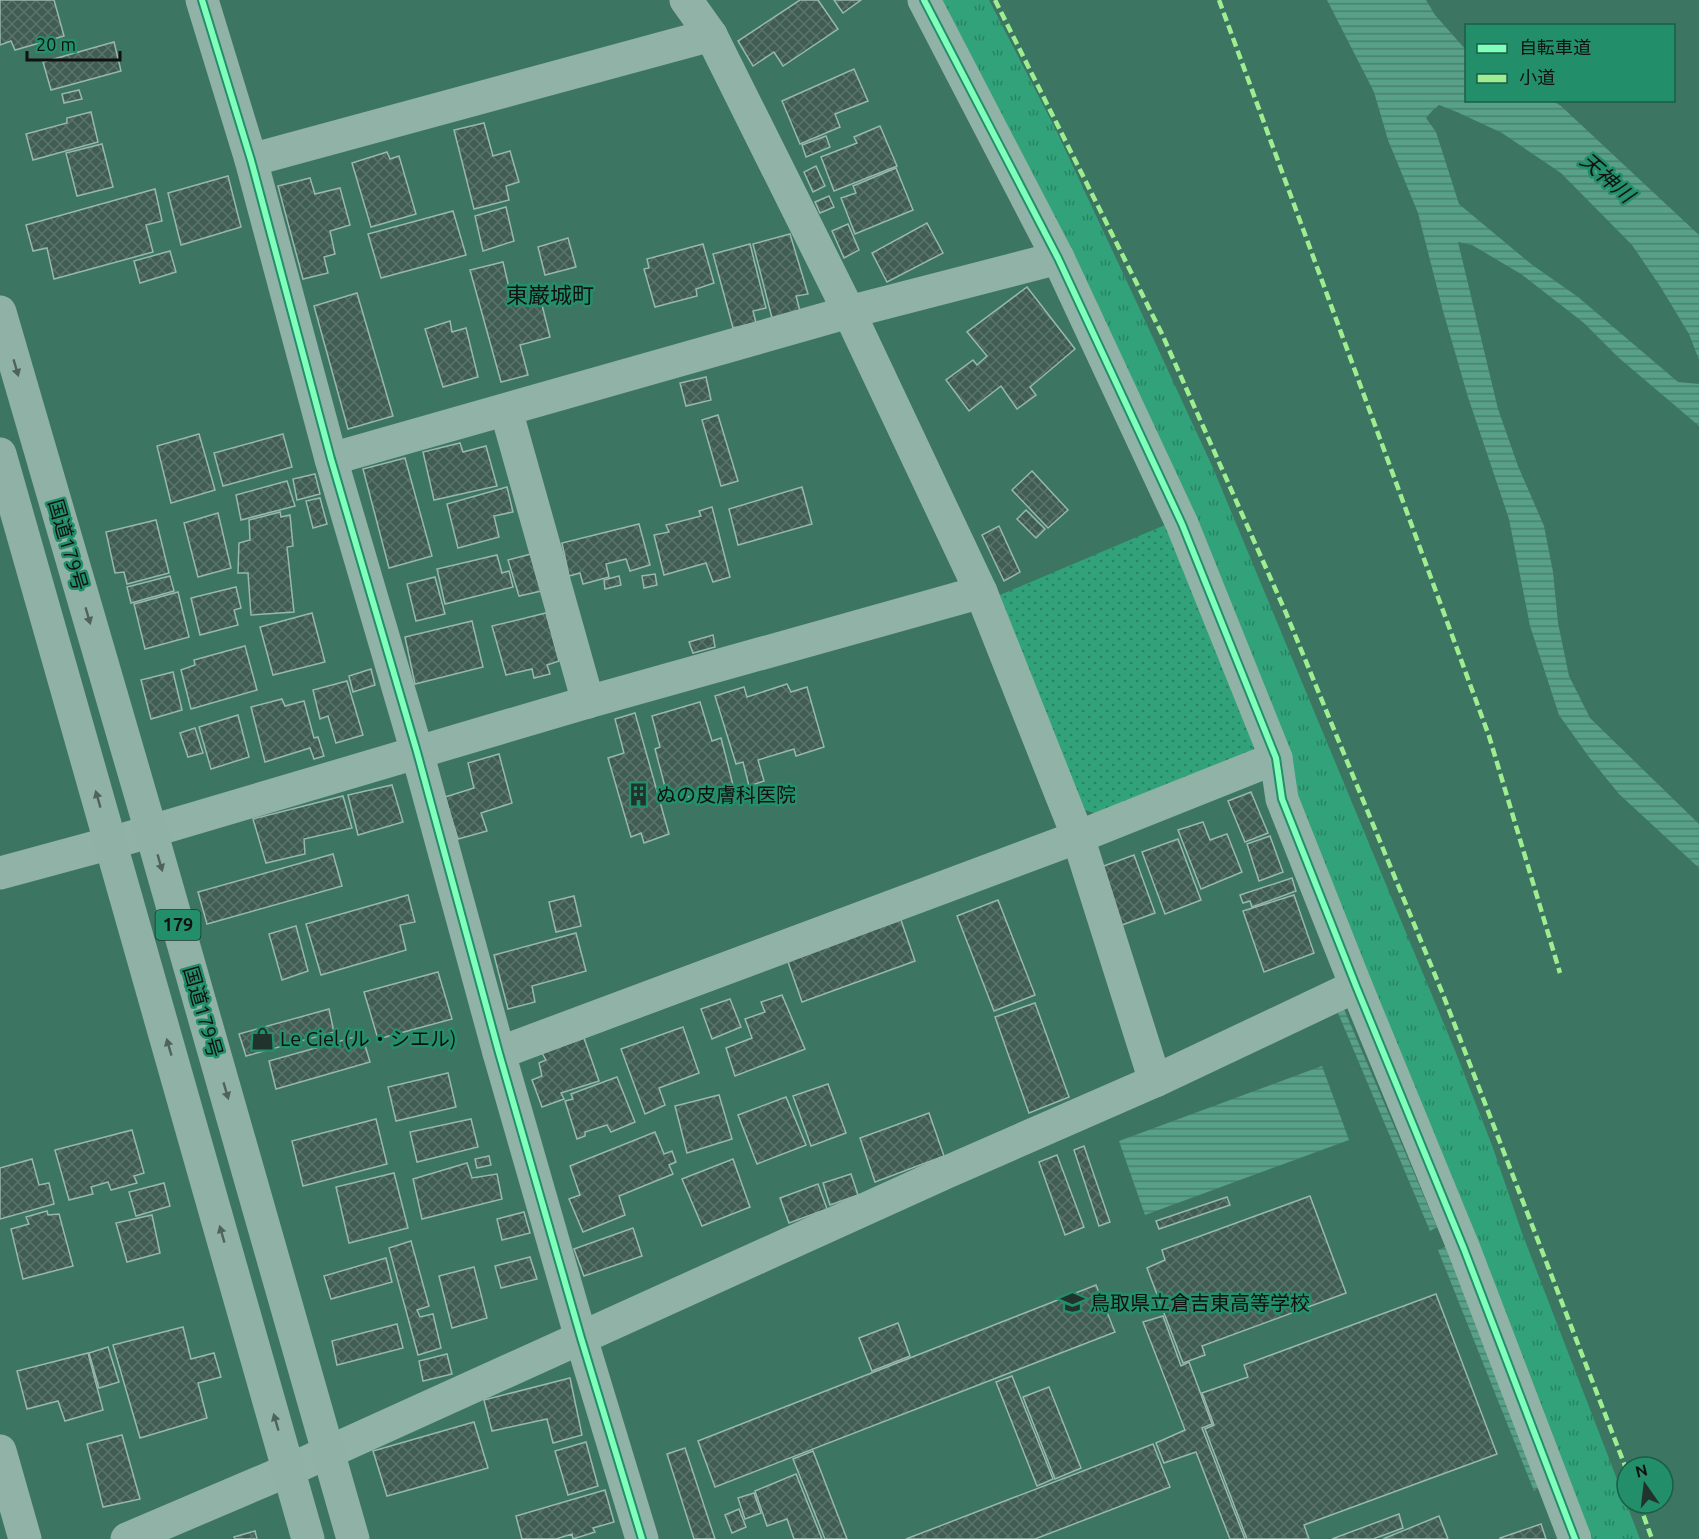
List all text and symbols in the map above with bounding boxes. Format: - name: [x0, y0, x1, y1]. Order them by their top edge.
- scale bar: [27, 24, 120, 62]
- legend: [1465, 24, 1675, 102]
- text: 20 m: [36, 34, 76, 54]
- text: 自転車道: [1519, 37, 1591, 57]
- text: 小道: [1519, 67, 1555, 87]
- water label: 天神川: [1576, 148, 1641, 208]
- district label: 東巌城町: [506, 282, 594, 307]
- one-way arrow: [12, 359, 21, 377]
- street label: 国道179号: [44, 497, 92, 593]
- one-way arrow: [84, 607, 93, 625]
- building icon: ぬの皮膚科医院: [625, 782, 651, 808]
- place label: ぬの皮膚科医院: [656, 783, 796, 806]
- one-way arrow: [93, 790, 102, 808]
- one-way arrow: [156, 855, 165, 873]
- road number: 179: [156, 910, 201, 940]
- street label: 国道179号: [179, 964, 227, 1060]
- shop icon: Le Ciel (ル・シエル): [249, 1026, 275, 1052]
- place label: Le Ciel (ル・シエル): [280, 1027, 456, 1050]
- one-way arrow: [164, 1038, 173, 1056]
- one-way arrow: [222, 1082, 231, 1100]
- one-way arrow: [217, 1225, 226, 1243]
- school or university icon: 鳥取県立倉吉東高等学校: [1059, 1290, 1085, 1316]
- place label: 鳥取県立倉吉東高等学校: [1090, 1291, 1310, 1314]
- one-way arrow: [270, 1413, 280, 1431]
- north arrow: [1615, 1455, 1675, 1515]
- text: N: [1633, 1460, 1649, 1481]

